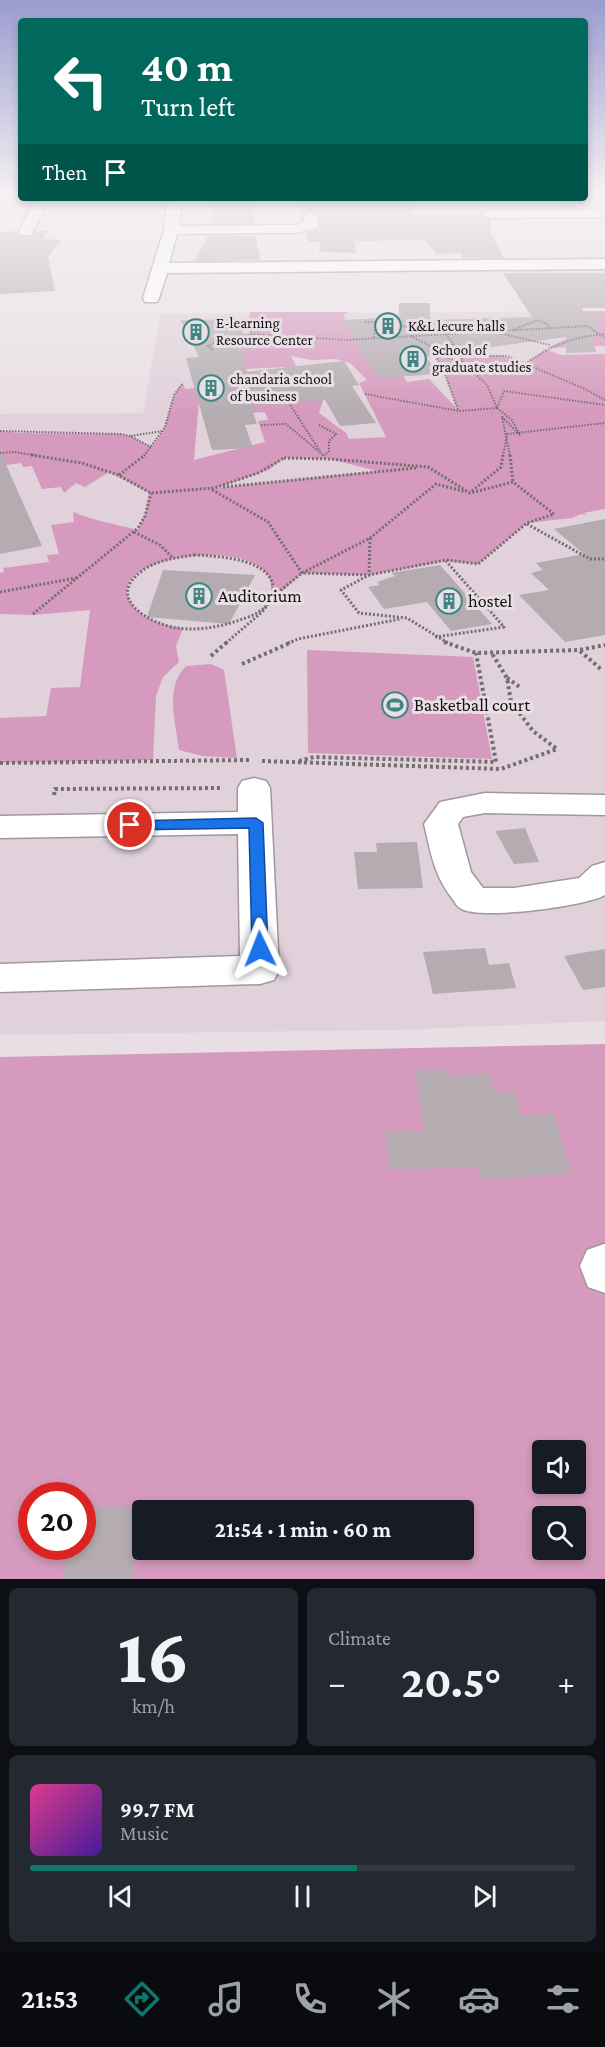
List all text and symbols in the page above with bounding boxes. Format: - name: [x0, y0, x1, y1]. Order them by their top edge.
- icon: left: [42, 42, 120, 120]
- text: 40 m: [141, 43, 233, 90]
- text: Turn left: [141, 92, 235, 122]
- icon: arrive: [99, 156, 132, 189]
- text: Then: [42, 160, 87, 185]
- building icon: K&L lecure halls: [373, 311, 403, 341]
- place label: E-learning Resource Center: [216, 315, 313, 348]
- building icon: E-learning Resource Center: [181, 317, 211, 347]
- place label: K&L lecure halls: [408, 318, 505, 334]
- place label: School of graduate studies: [432, 342, 532, 376]
- building icon: School of graduate studies: [398, 344, 428, 374]
- place label: chandaria school of business: [230, 371, 332, 404]
- building icon: chandaria school of business: [196, 373, 226, 403]
- building icon: Auditorium: [184, 581, 214, 611]
- place label: Auditorium: [218, 586, 302, 606]
- building icon: hostel: [434, 586, 464, 616]
- place label: hostel: [468, 591, 512, 611]
- sports icon: Basketball court: [380, 690, 410, 720]
- place label: Basketball court: [414, 695, 531, 715]
- pin: [104, 799, 155, 850]
- icon: arrive: [113, 808, 146, 841]
- position arrow: [228, 917, 292, 981]
- map controls: [532, 1440, 586, 1560]
- button: sound: [532, 1440, 586, 1494]
- speed limit sign: 20: [18, 1482, 96, 1560]
- button: search: [532, 1506, 586, 1560]
- text: 21:54 · 1 min · 60 m: [215, 1517, 391, 1542]
- text: 16: [118, 1612, 189, 1699]
- text: Climate: [328, 1627, 391, 1649]
- text: 20.5°: [401, 1657, 502, 1707]
- text: −: [328, 1664, 345, 1701]
- text: +: [558, 1664, 575, 1701]
- text: km/h: [132, 1695, 175, 1717]
- text: 99.7 FM: [120, 1797, 195, 1822]
- text: Music: [120, 1822, 169, 1844]
- icon: previous: [104, 1880, 137, 1913]
- icon: pause: [286, 1880, 319, 1913]
- icon: next: [468, 1880, 501, 1913]
- icon: directions: [121, 1978, 163, 2020]
- icon: music: [205, 1978, 247, 2020]
- icon: phone: [289, 1978, 331, 2020]
- icon: climate: [373, 1978, 415, 2020]
- icon: car: [458, 1978, 500, 2020]
- icon: filters: [542, 1978, 584, 2020]
- text: 21:53: [21, 1984, 78, 2014]

